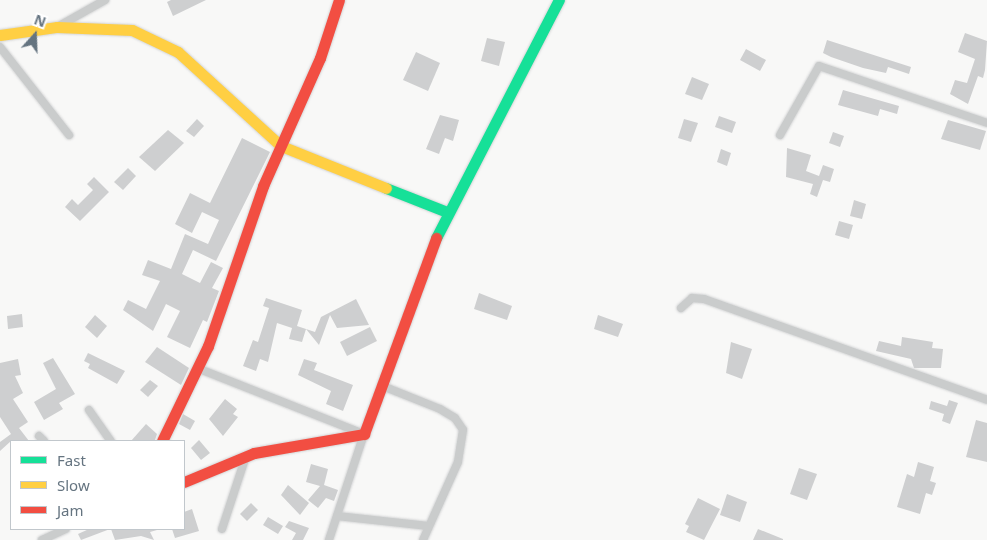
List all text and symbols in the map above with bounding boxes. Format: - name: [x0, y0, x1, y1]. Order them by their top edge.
- north arrow: [10, 10, 60, 60]
- text: N: [32, 10, 49, 31]
- legend: [10, 440, 185, 530]
- text: Fast: [57, 450, 86, 470]
- text: Slow: [57, 475, 90, 495]
- text: Jam: [57, 500, 84, 520]

